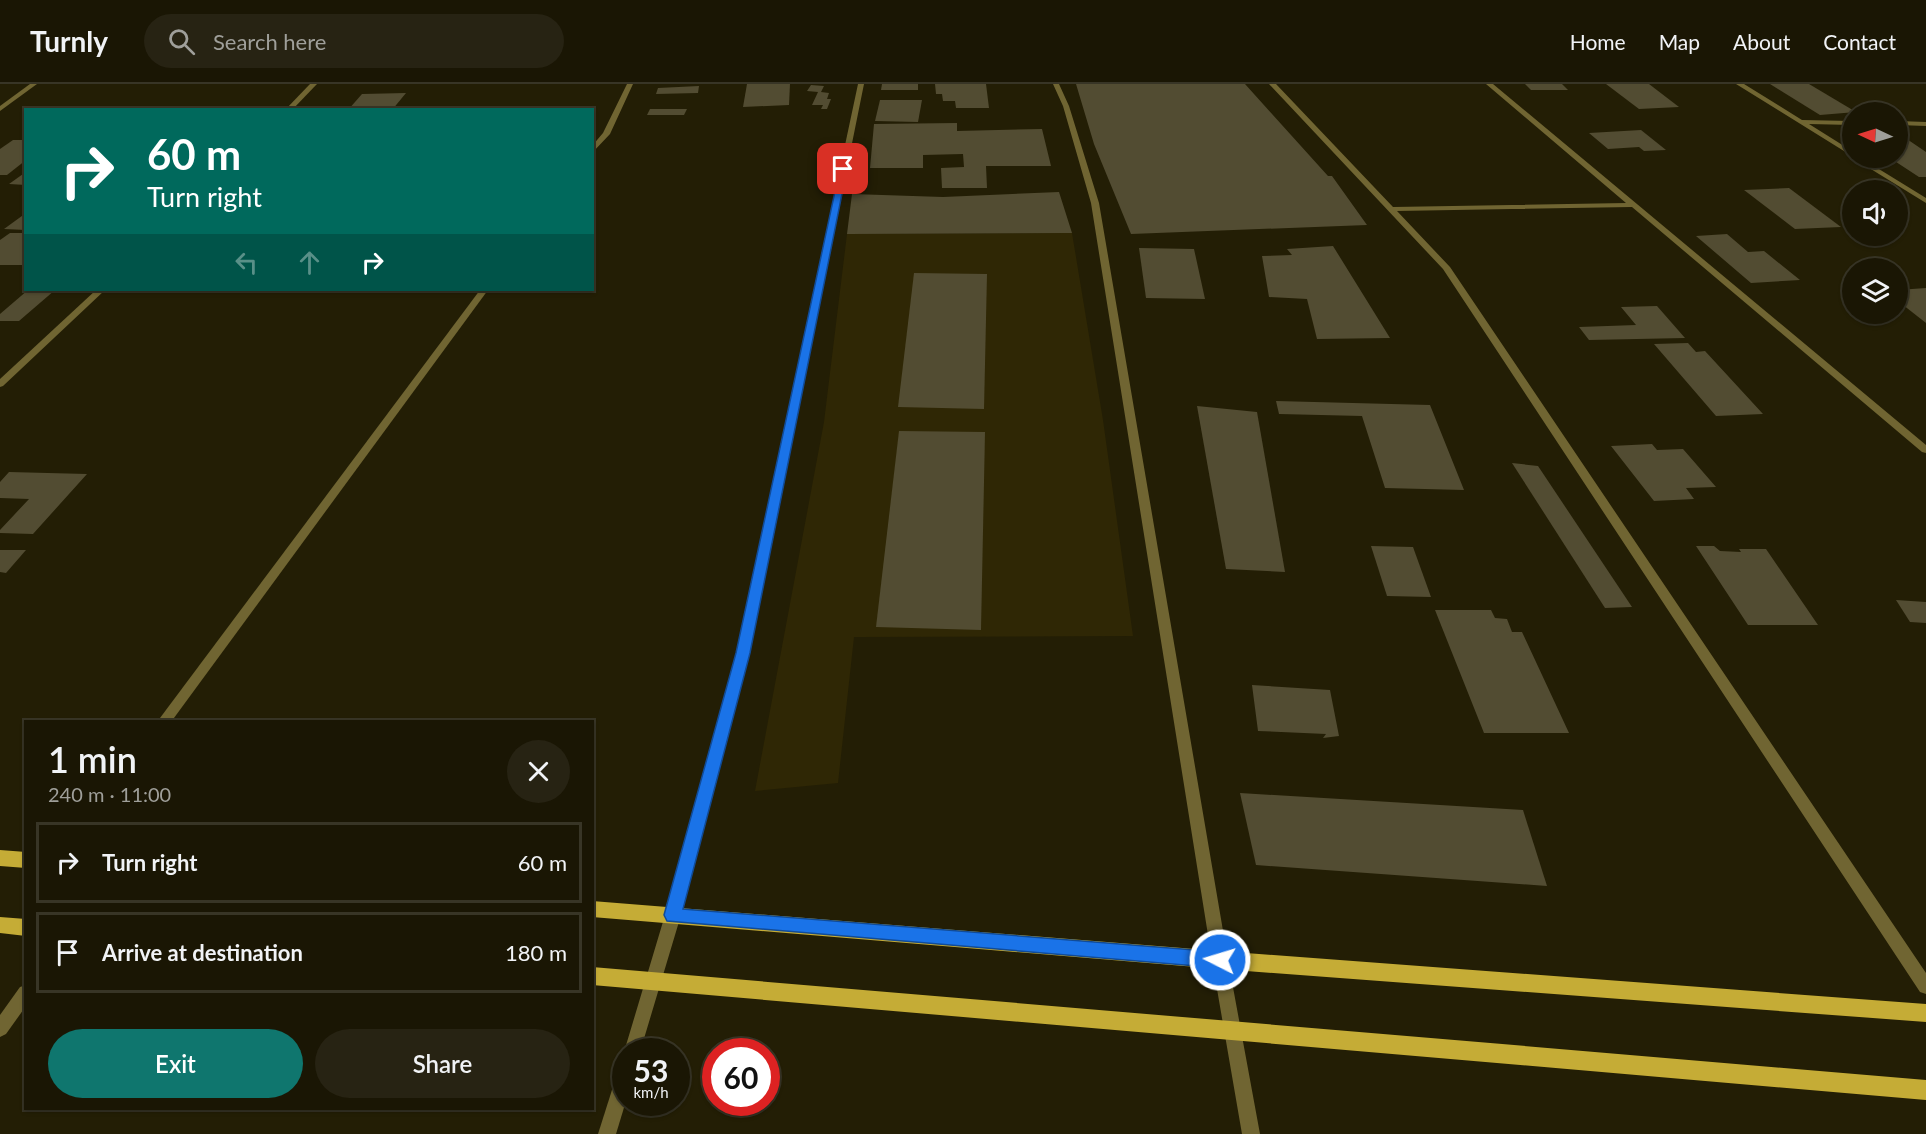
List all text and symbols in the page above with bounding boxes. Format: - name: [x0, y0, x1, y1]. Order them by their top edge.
- search box: [144, 14, 564, 68]
- text: Turnly: [30, 24, 108, 58]
- icon: search: [165, 25, 198, 58]
- text: Search here: [213, 28, 326, 55]
- text: Home: [1570, 29, 1626, 54]
- text: Map: [1659, 29, 1700, 54]
- text: About: [1733, 29, 1790, 54]
- text: Contact: [1823, 29, 1896, 54]
- north arrow: [1842, 102, 1908, 168]
- map controls: [1842, 102, 1908, 324]
- text: 60 m: [147, 129, 241, 179]
- icon: right: [48, 132, 126, 210]
- pin: [817, 143, 868, 194]
- icon: arrive: [826, 152, 859, 185]
- text: Turn right: [147, 180, 262, 213]
- button: sound: [1842, 180, 1908, 246]
- icon: left: [230, 246, 263, 279]
- icon: ahead: [293, 246, 326, 279]
- icon: right: [356, 246, 389, 279]
- button: layers: [1842, 258, 1908, 324]
- text: 1 min: [48, 737, 137, 781]
- button: close: [507, 740, 570, 803]
- text: 240 m · 11:00: [48, 782, 171, 806]
- icon: right: [51, 846, 84, 879]
- text: Turn right: [102, 849, 197, 876]
- text: 60 m: [518, 849, 567, 876]
- position arrow: [1188, 928, 1252, 992]
- icon: arrive: [51, 936, 84, 969]
- text: Arrive at destination: [102, 939, 303, 966]
- text: 180 m: [505, 939, 567, 966]
- button: Exit: [48, 1029, 303, 1098]
- button: Share: [315, 1029, 570, 1098]
- speed limit sign: 60: [702, 1038, 780, 1116]
- text: 53: [634, 1052, 668, 1088]
- text: km/h: [633, 1083, 669, 1101]

